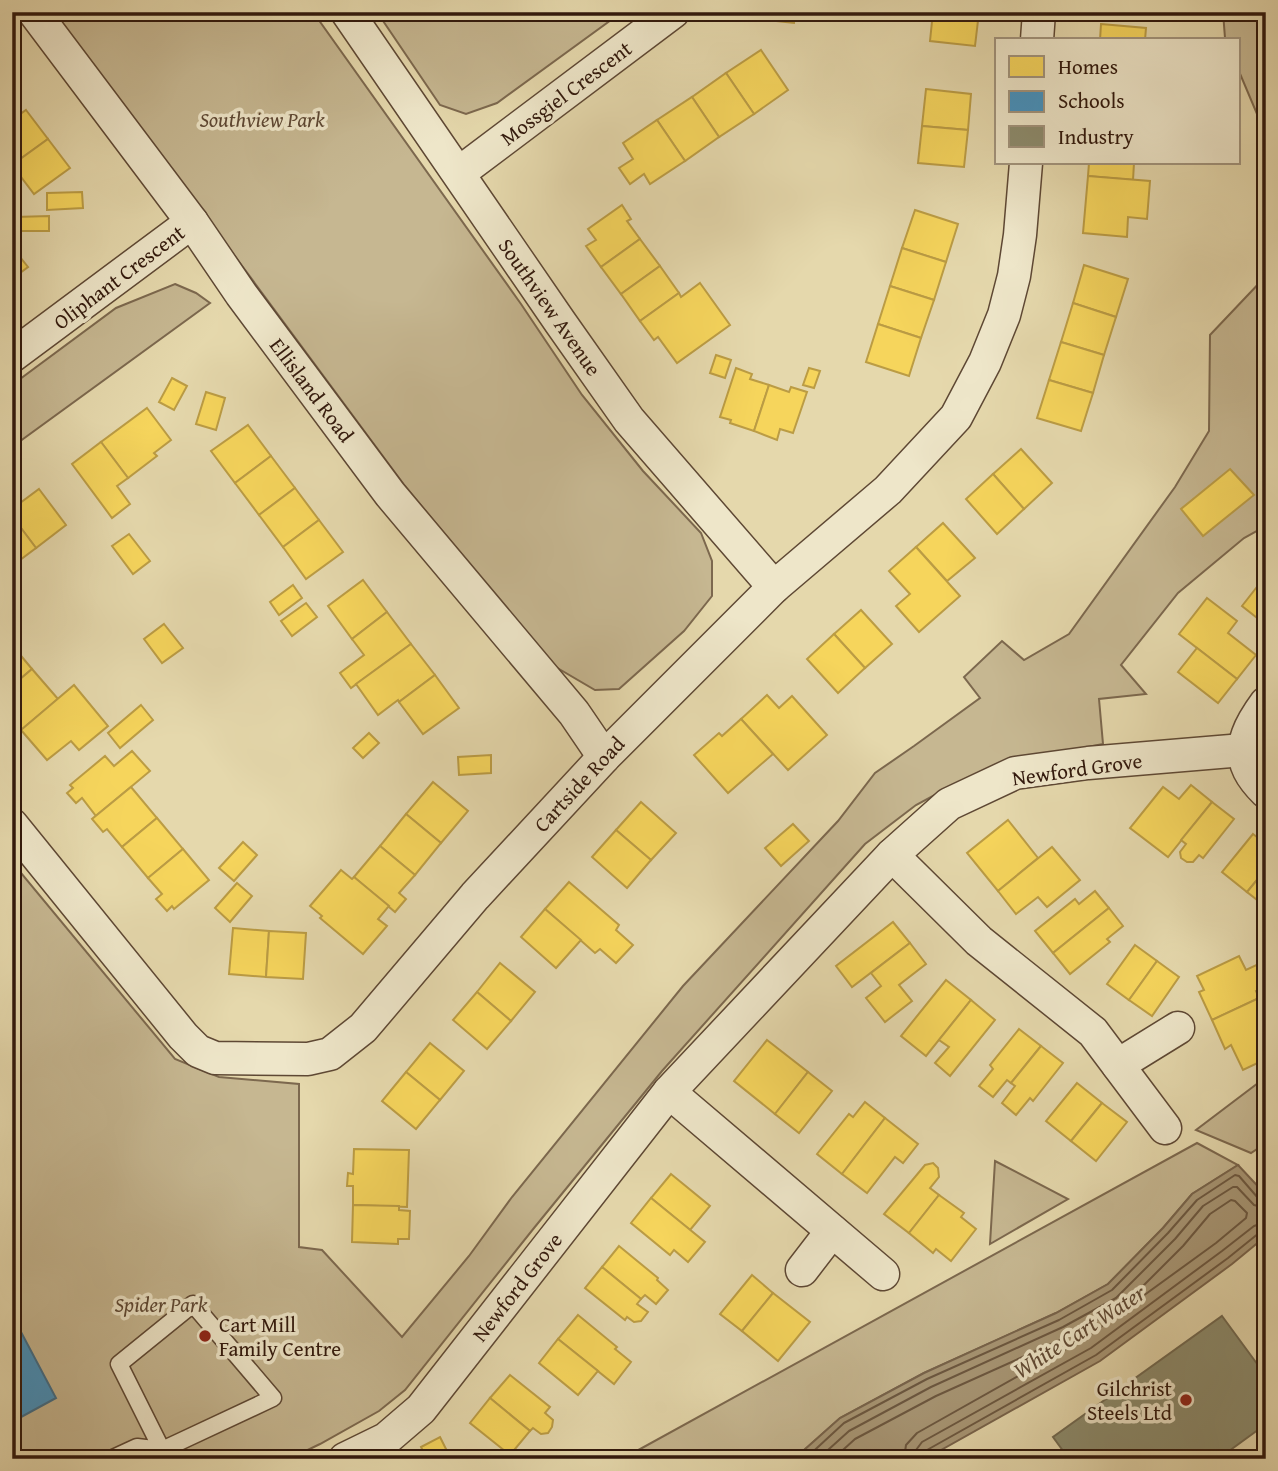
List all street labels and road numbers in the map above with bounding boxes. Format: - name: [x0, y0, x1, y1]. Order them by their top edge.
- street label: Mossgiel Crescent: [494, 33, 639, 153]
- street label: Oliphant Crescent: [47, 217, 192, 337]
- street label: Southview Avenue: [491, 232, 609, 382]
- street label: Ellisland Road: [262, 331, 362, 449]
- street label: Cartside Road: [526, 729, 632, 839]
- street label: Newford Grove: [1010, 745, 1144, 793]
- street label: Newford Grove: [464, 1226, 570, 1348]

